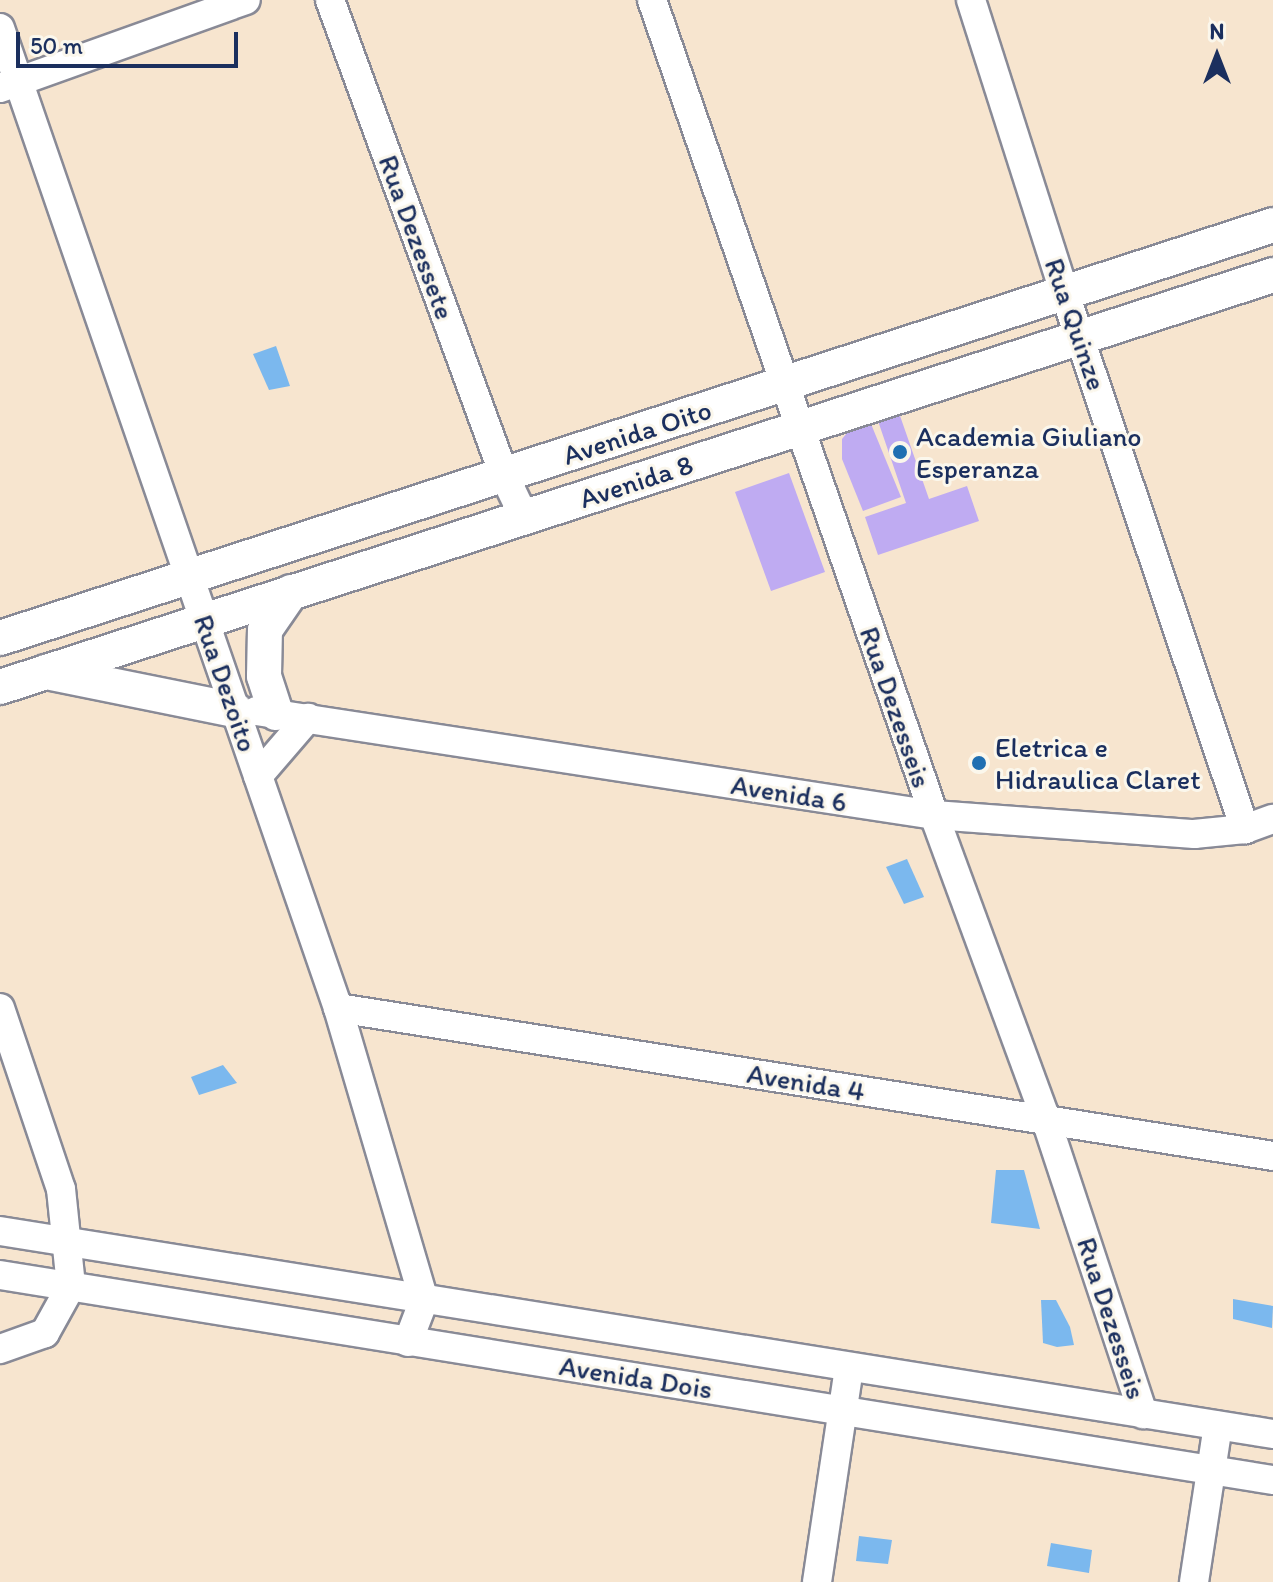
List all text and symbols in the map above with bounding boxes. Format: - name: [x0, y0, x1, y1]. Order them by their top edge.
- scale bar: [20, 16, 242, 66]
- north arrow: [1177, 16, 1257, 96]
- text: N: [1210, 18, 1224, 45]
- text: 50 m: [30, 31, 83, 60]
- street label: Rua Dezessete: [372, 150, 462, 324]
- street label: Rua Quinze: [1038, 254, 1114, 394]
- street label: Avenida Oito: [558, 392, 716, 472]
- place label: Academia Giuliano Esperanza: [916, 419, 1142, 485]
- marker: Academia Giuliano Esperanza: [891, 443, 909, 461]
- street label: Avenida 8: [575, 447, 697, 515]
- street label: Rua Dezoito: [187, 610, 265, 756]
- street label: Rua Dezesseis: [853, 622, 939, 792]
- place label: Eletrica e Hidraulica Claret: [995, 730, 1200, 796]
- marker: Eletrica e Hidraulica Claret: [970, 754, 988, 772]
- street label: Avenida 6: [729, 767, 849, 819]
- street label: Avenida 4: [745, 1056, 867, 1108]
- street label: Rua Dezesseis: [1070, 1233, 1154, 1403]
- street label: Avenida Dois: [557, 1348, 715, 1406]

